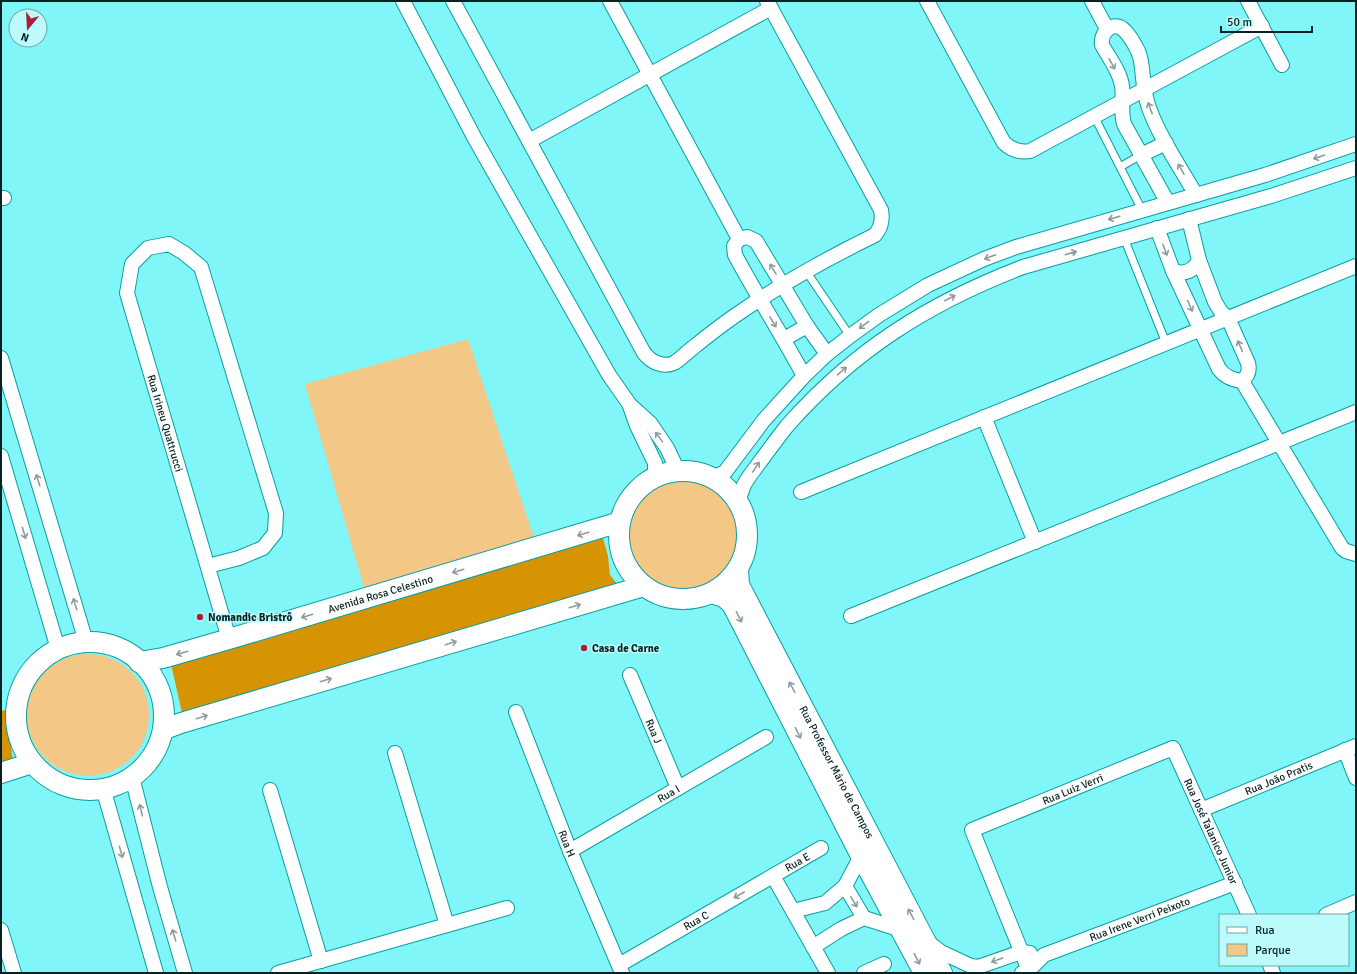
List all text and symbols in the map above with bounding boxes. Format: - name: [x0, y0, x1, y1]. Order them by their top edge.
- north arrow: [8, 8, 48, 48]
- scale bar: [1221, 8, 1312, 34]
- text: 50 m: [1227, 15, 1252, 30]
- text: N: [19, 30, 31, 44]
- one-way arrow: [1109, 58, 1117, 70]
- one-way arrow: [1145, 103, 1153, 115]
- one-way arrow: [1314, 154, 1326, 162]
- one-way arrow: [1177, 163, 1185, 175]
- one-way arrow: [1108, 215, 1121, 222]
- one-way arrow: [1162, 243, 1169, 256]
- one-way arrow: [1065, 249, 1078, 256]
- one-way arrow: [984, 253, 996, 261]
- one-way arrow: [768, 263, 777, 274]
- one-way arrow: [944, 294, 956, 302]
- one-way arrow: [1187, 299, 1194, 311]
- one-way arrow: [770, 316, 778, 328]
- one-way arrow: [859, 321, 870, 330]
- one-way arrow: [1236, 340, 1244, 352]
- one-way arrow: [837, 366, 848, 375]
- street label: Rua Irineu Quattrucci: [144, 373, 185, 473]
- one-way arrow: [655, 432, 664, 443]
- one-way arrow: [752, 462, 760, 473]
- one-way arrow: [34, 474, 41, 487]
- one-way arrow: [21, 527, 28, 540]
- one-way arrow: [576, 531, 589, 538]
- one-way arrow: [452, 568, 465, 575]
- street label: Avenida Rosa Celestino: [326, 572, 435, 616]
- one-way arrow: [71, 598, 78, 611]
- one-way arrow: [569, 602, 582, 609]
- place label: Nomandic Bristrô: [208, 611, 293, 624]
- one-way arrow: [736, 611, 743, 623]
- marker: Nomandic Bristrô: [195, 612, 205, 622]
- one-way arrow: [300, 613, 313, 620]
- one-way arrow: [444, 639, 457, 646]
- place label: Casa de Carne: [592, 642, 660, 655]
- marker: Casa de Carne: [579, 643, 589, 653]
- one-way arrow: [176, 650, 189, 657]
- one-way arrow: [319, 676, 332, 683]
- one-way arrow: [788, 681, 796, 693]
- street label: Rua Professor Mário de Campos: [796, 704, 876, 841]
- one-way arrow: [195, 713, 208, 720]
- street label: Rua J: [642, 717, 664, 746]
- one-way arrow: [795, 727, 803, 739]
- street label: Rua João Pratis: [1243, 759, 1315, 798]
- street label: Rua Luiz Verri: [1040, 771, 1105, 808]
- street label: Rua José Talanico Junior: [1181, 777, 1240, 887]
- street label: Rua I: [655, 783, 682, 806]
- one-way arrow: [136, 804, 144, 817]
- street label: Rua H: [555, 828, 578, 859]
- one-way arrow: [118, 846, 126, 859]
- street label: Rua E: [783, 850, 812, 874]
- one-way arrow: [733, 892, 745, 900]
- street label: Rua Irene Verri Peixoto: [1088, 895, 1192, 944]
- one-way arrow: [851, 896, 859, 908]
- street label: Rua C: [681, 908, 712, 933]
- one-way arrow: [907, 908, 914, 920]
- legend: [1219, 914, 1349, 966]
- text: Rua: [1255, 923, 1275, 938]
- one-way arrow: [170, 929, 177, 942]
- text: Parque: [1255, 943, 1291, 958]
- one-way arrow: [914, 953, 921, 965]
- one-way arrow: [992, 957, 1004, 965]

